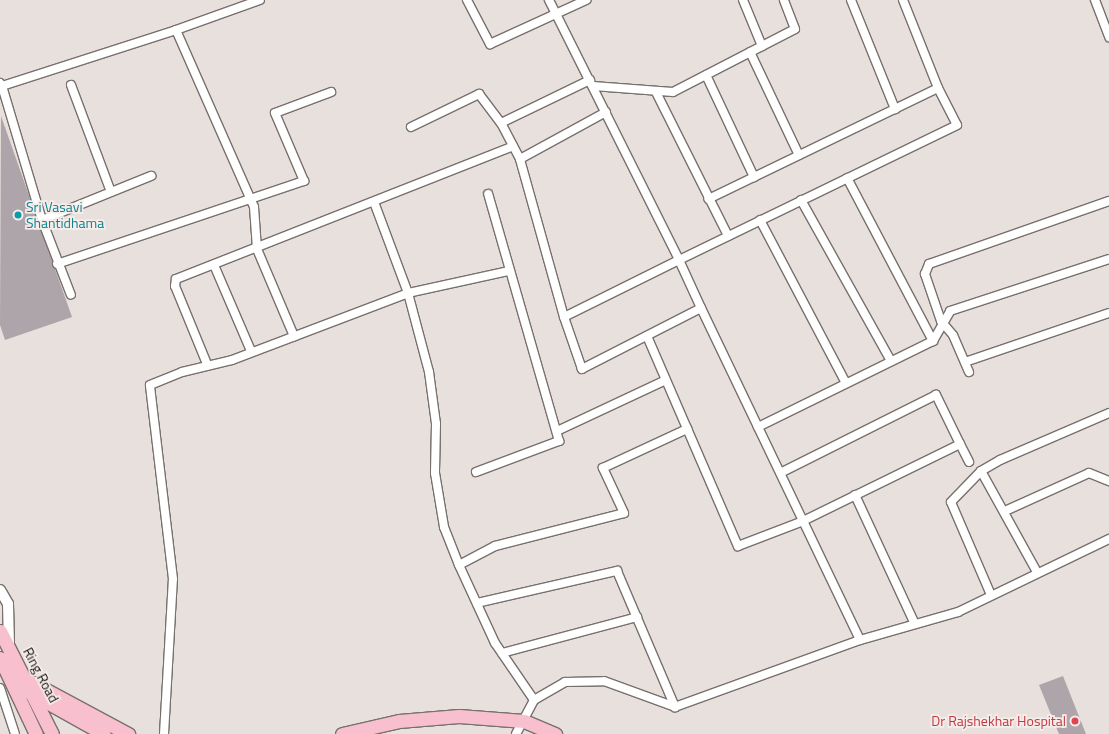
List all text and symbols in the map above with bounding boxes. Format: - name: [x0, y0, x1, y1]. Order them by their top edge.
- place label: Sri Vasavi Shantidhama: [26, 199, 104, 232]
- marker: Sri Vasavi Shantidhama: [13, 210, 23, 220]
- street label: Ring Road: [20, 645, 62, 705]
- place label: Dr Rajshekhar Hospital: [931, 713, 1066, 729]
- marker: Dr Rajshekhar Hospital: [1069, 715, 1081, 727]

